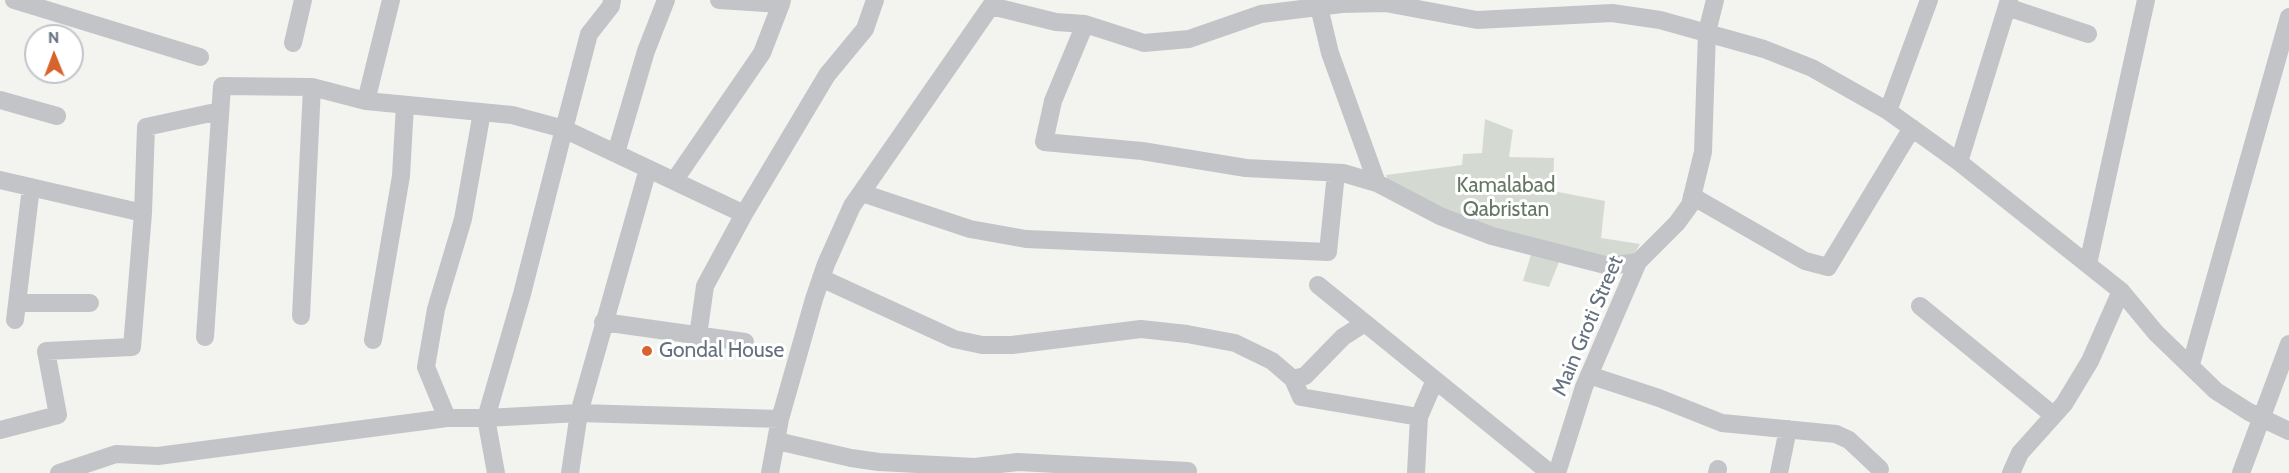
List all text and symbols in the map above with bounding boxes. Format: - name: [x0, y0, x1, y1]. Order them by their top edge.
- north arrow: [24, 24, 84, 84]
- text: N: [48, 28, 60, 47]
- park label: Kamalabad Qabristan: [1457, 173, 1555, 223]
- street label: Main Groti Street: [1547, 252, 1629, 400]
- place label: Gondal House: [659, 338, 784, 364]
- marker: Gondal House: [640, 344, 654, 358]

